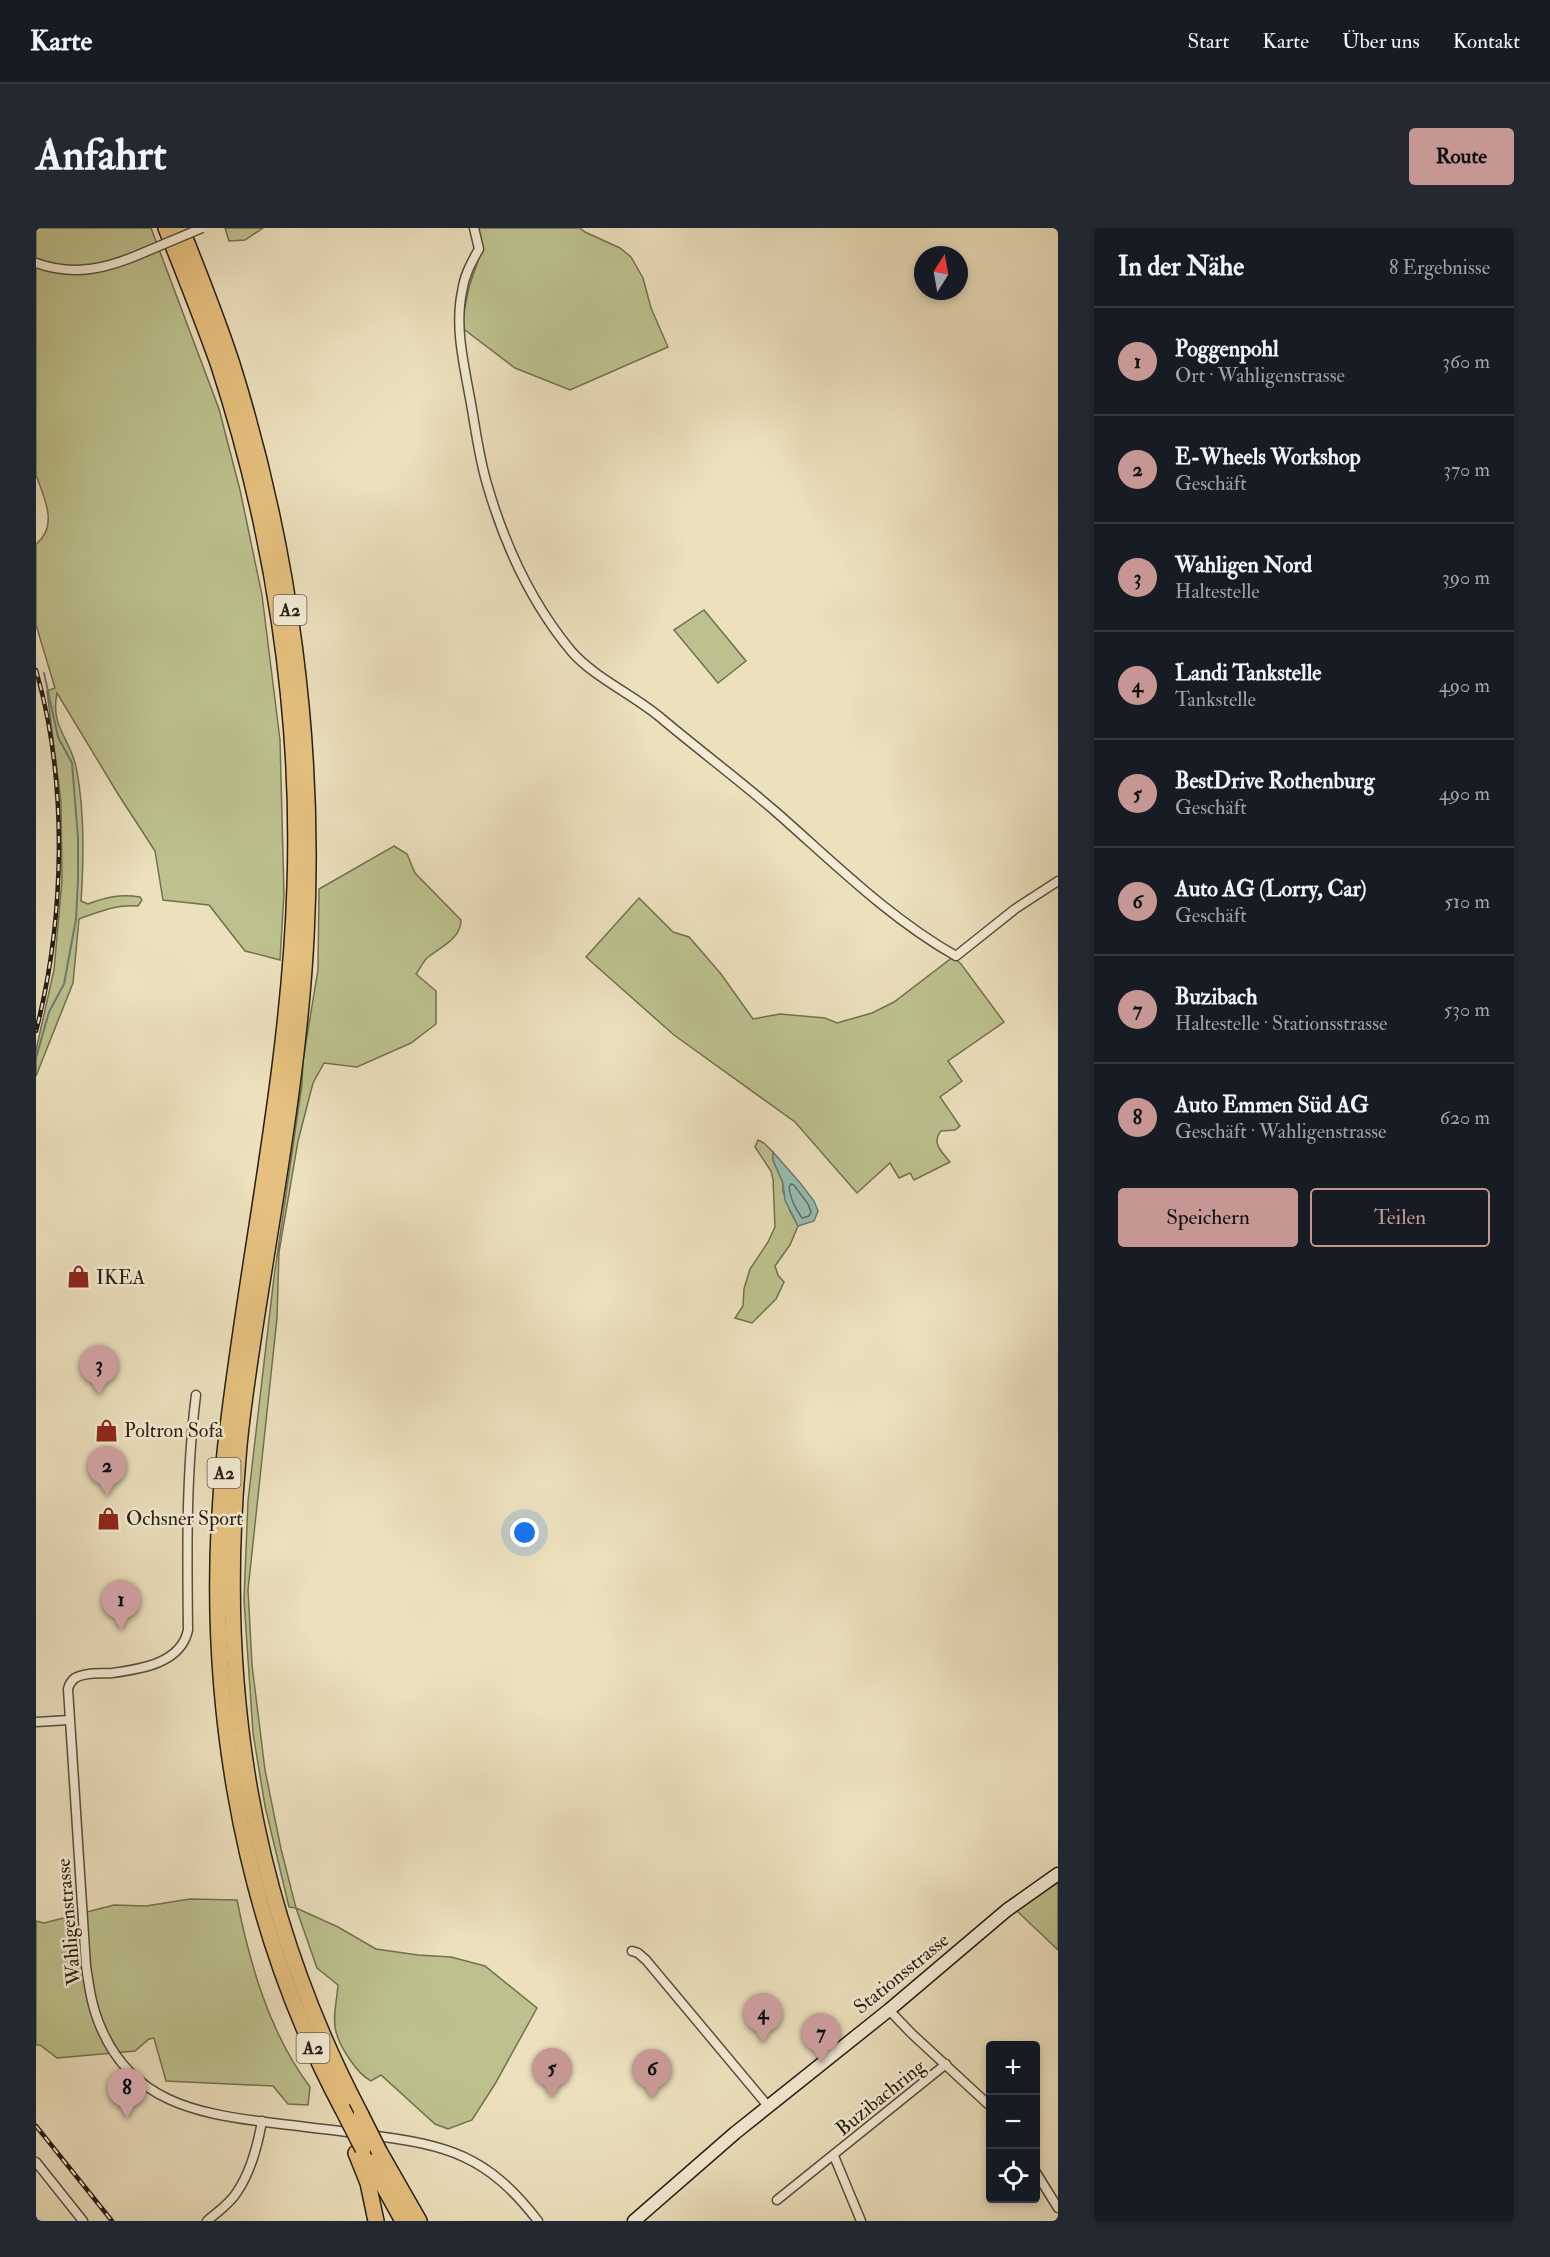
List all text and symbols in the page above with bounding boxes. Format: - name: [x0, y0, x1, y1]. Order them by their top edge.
- text: Karte: [30, 24, 92, 59]
- text: Start: [1187, 28, 1229, 55]
- text: Karte: [1262, 28, 1309, 55]
- text: Über uns: [1342, 28, 1420, 55]
- text: Kontakt: [1453, 28, 1520, 55]
- button: Route: [1409, 128, 1514, 185]
- text: Anfahrt: [36, 130, 167, 182]
- north arrow: [914, 246, 968, 300]
- text: In der Nähe: [1118, 251, 1244, 283]
- text: 8 Ergebnisse: [1389, 255, 1490, 280]
- text: Poggenpohl: [1175, 335, 1279, 363]
- text: 1: [1134, 349, 1141, 374]
- text: 360 m: [1442, 349, 1490, 374]
- text: Ort · Wahligenstrasse: [1175, 363, 1345, 388]
- text: E-Wheels Workshop: [1175, 443, 1361, 471]
- text: 2: [1132, 457, 1143, 482]
- text: 370 m: [1443, 457, 1490, 482]
- text: Geschäft: [1175, 471, 1247, 496]
- text: Wahligen Nord: [1175, 551, 1312, 579]
- text: 3: [1134, 565, 1141, 590]
- text: 390 m: [1442, 565, 1490, 590]
- text: Haltestelle: [1175, 579, 1260, 604]
- road number: A2: [274, 595, 306, 625]
- text: Landi Tankstelle: [1175, 659, 1321, 687]
- text: 4: [1132, 673, 1143, 698]
- text: 490 m: [1439, 673, 1490, 698]
- text: Tankstelle: [1175, 687, 1256, 712]
- text: BestDrive Rothenburg: [1175, 767, 1375, 795]
- text: 5: [1133, 781, 1142, 806]
- text: 490 m: [1439, 781, 1490, 806]
- text: Geschäft: [1175, 795, 1247, 820]
- text: Auto AG (Lorry, Car): [1175, 875, 1366, 903]
- text: 6: [1132, 889, 1143, 914]
- text: 510 m: [1444, 889, 1490, 914]
- text: Geschäft: [1175, 903, 1247, 928]
- text: Buzibach: [1175, 983, 1257, 1011]
- text: 7: [1133, 997, 1142, 1022]
- text: 530 m: [1444, 997, 1490, 1022]
- text: Haltestelle · Stationsstrasse: [1175, 1011, 1387, 1036]
- text: Auto Emmen Süd AG: [1175, 1091, 1369, 1119]
- text: 8: [1133, 1105, 1142, 1130]
- text: 620 m: [1440, 1105, 1490, 1130]
- text: Geschäft · Wahligenstrasse: [1175, 1119, 1386, 1144]
- button: Speichern: [1118, 1188, 1298, 1247]
- button: Teilen: [1310, 1188, 1490, 1247]
- shop icon: IKEA: [65, 1264, 91, 1290]
- place label: IKEA: [96, 1265, 145, 1290]
- pin: 3: [80, 1346, 118, 1395]
- shop icon: Poltron Sofa: [93, 1417, 119, 1443]
- place label: Poltron Sofa: [124, 1418, 224, 1443]
- pin: 2: [88, 1446, 126, 1496]
- road number: A2: [208, 1458, 240, 1488]
- shop icon: Ochsner Sport: [95, 1505, 121, 1531]
- place label: Ochsner Sport: [126, 1506, 243, 1532]
- your location: [510, 1518, 539, 1547]
- pin: 1: [102, 1580, 140, 1630]
- street label: Wahligenstrasse: [50, 1857, 87, 1987]
- street label: Stationsstrasse: [849, 1927, 954, 2019]
- pin: 4: [744, 1994, 782, 2043]
- pin: 7: [802, 2014, 840, 2063]
- road number: A2: [296, 2033, 330, 2063]
- map controls: [986, 2041, 1040, 2203]
- button: +: [986, 2041, 1040, 2095]
- pin: 5: [532, 2048, 572, 2098]
- pin: 6: [632, 2050, 672, 2099]
- street label: Buzibachring: [831, 2053, 931, 2141]
- pin: 8: [108, 2068, 146, 2118]
- button: −: [986, 2095, 1040, 2149]
- button: locate: [986, 2149, 1040, 2203]

